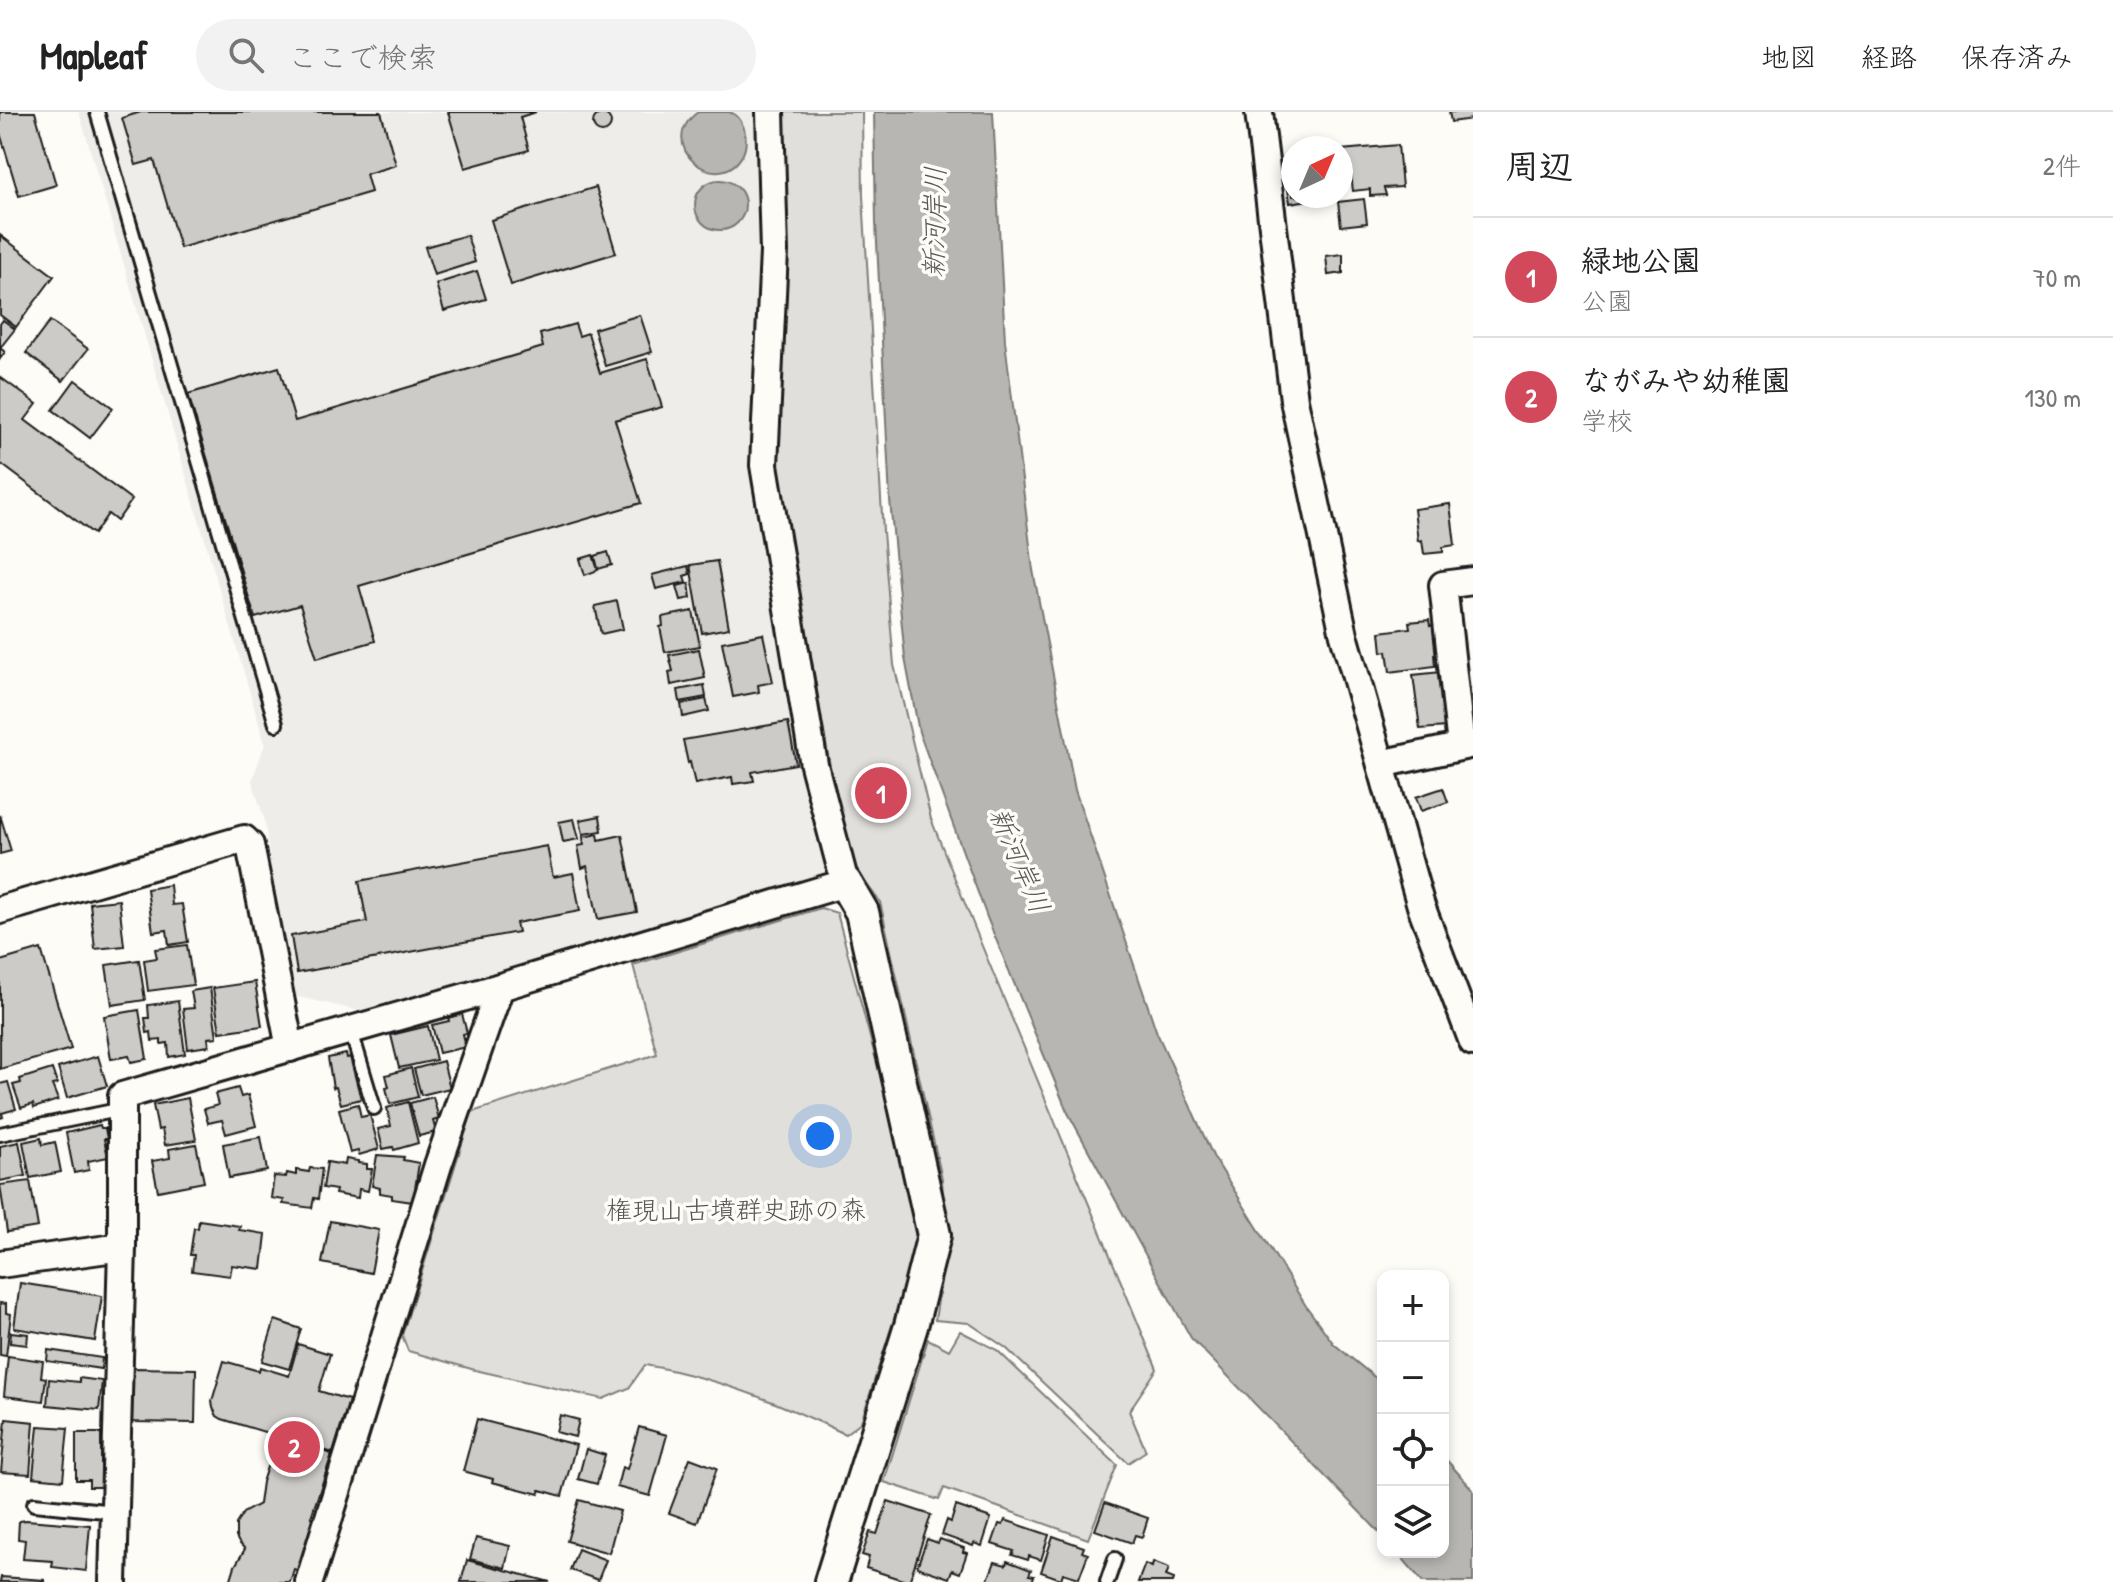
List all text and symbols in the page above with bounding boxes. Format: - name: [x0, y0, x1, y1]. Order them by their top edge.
- search box: [196, 19, 756, 91]
- text: Mapleaf: [40, 29, 148, 81]
- icon: search: [224, 33, 268, 77]
- text: ここで検索: [288, 37, 438, 77]
- text: 地図: [1761, 38, 1817, 76]
- text: 経路: [1861, 38, 1917, 76]
- text: 保存済み: [1961, 38, 2073, 76]
- north arrow: [1281, 136, 1353, 208]
- text: 周辺: [1505, 143, 1573, 189]
- text: 2件: [2043, 148, 2081, 183]
- water label: 新河岸川: [914, 166, 954, 278]
- text: 緑地公園: [1581, 240, 1701, 280]
- text: 1: [1526, 260, 1536, 295]
- text: 70 m: [2033, 260, 2081, 295]
- text: 公園: [1581, 283, 1633, 318]
- text: ながみや幼稚園: [1581, 360, 1791, 400]
- text: 2: [1525, 380, 1537, 415]
- text: 130 m: [2025, 380, 2081, 415]
- text: 学校: [1581, 403, 1633, 438]
- pin: 1: [855, 763, 907, 823]
- water label: 新河岸川: [981, 801, 1059, 919]
- your location: [800, 1116, 840, 1156]
- park label: 権現山古墳群史跡の森: [606, 1192, 866, 1227]
- map controls: [1377, 1270, 1449, 1558]
- button: +: [1377, 1270, 1449, 1342]
- button: −: [1377, 1342, 1449, 1414]
- button: locate: [1377, 1414, 1449, 1486]
- pin: 2: [268, 1417, 320, 1477]
- button: layers: [1377, 1486, 1449, 1558]

